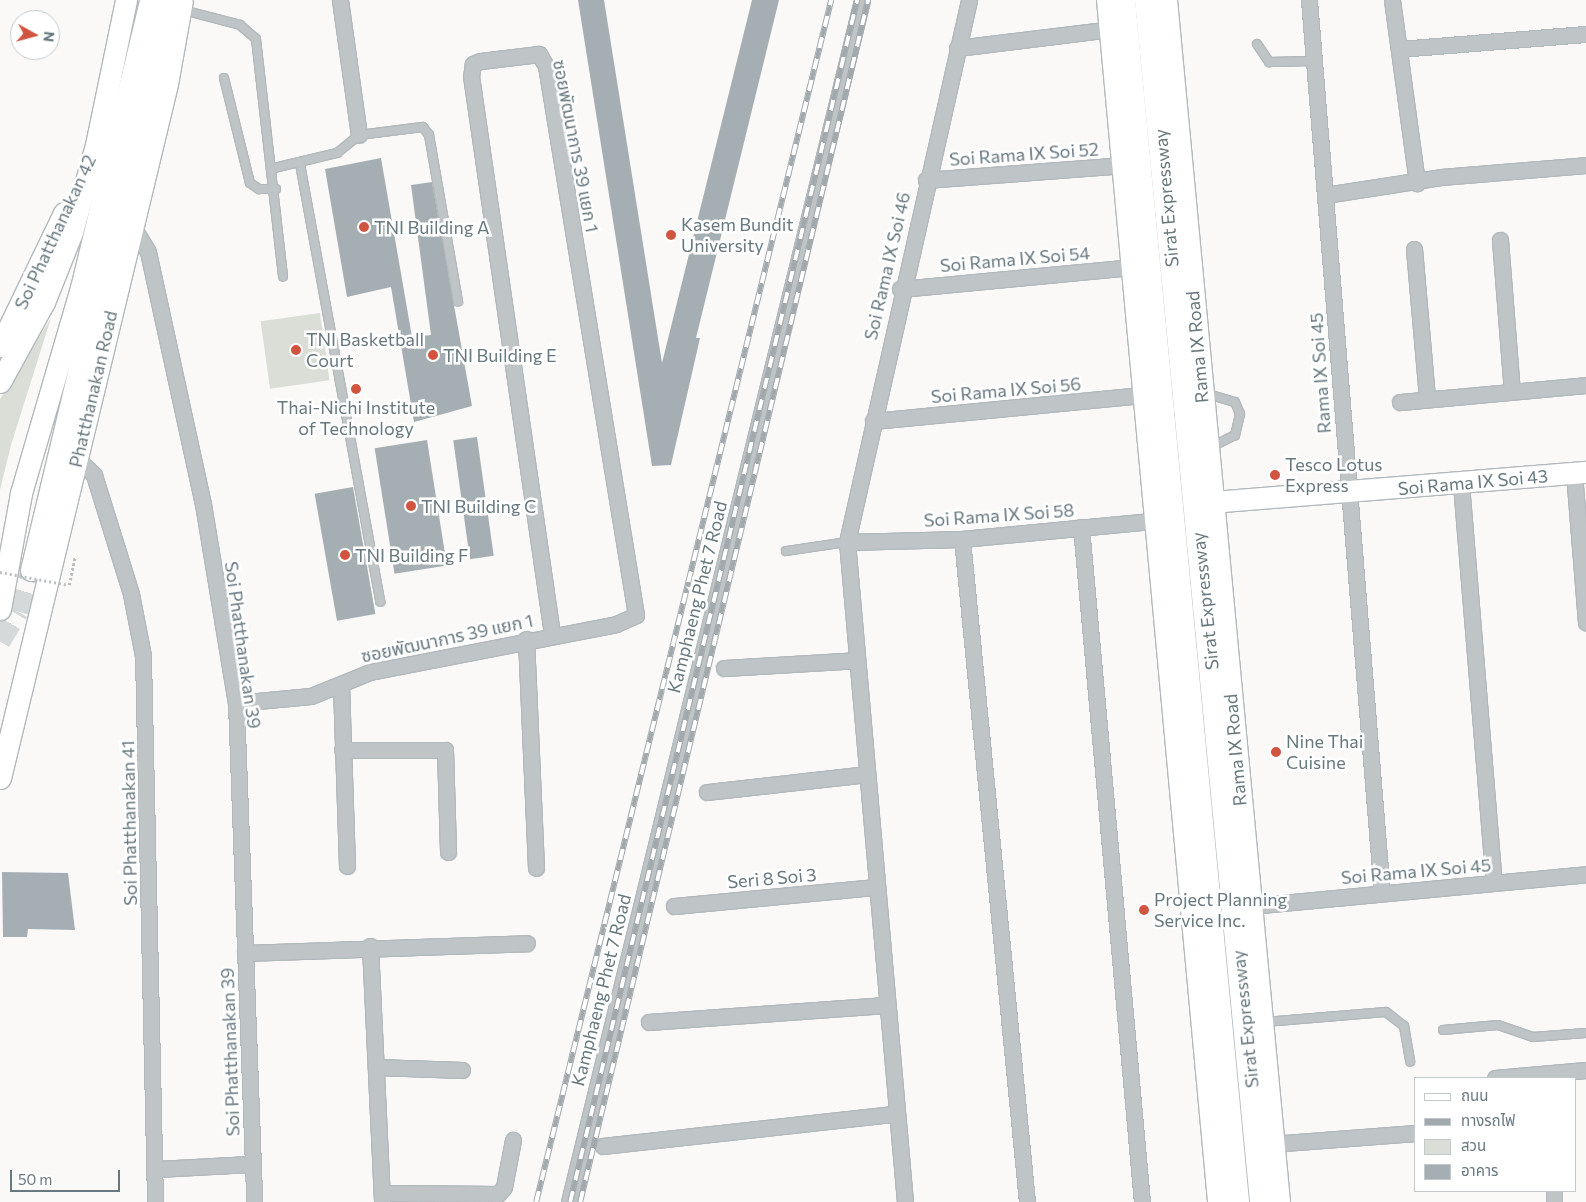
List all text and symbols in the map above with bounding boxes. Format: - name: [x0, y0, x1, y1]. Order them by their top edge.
- north arrow: [10, 10, 60, 60]
- text: N: [40, 31, 58, 43]
- street label: ซอยพัฒนาการ 39 แยก 1: [549, 58, 603, 234]
- street label: Sirat Expressway: [1149, 128, 1183, 268]
- street label: Soi Rama IX Soi 52: [949, 138, 1099, 170]
- street label: Soi Phatthanakan 42: [10, 151, 100, 313]
- street label: Soi Rama IX Soi 46: [859, 190, 915, 342]
- place label: Kasem Bundit University: [681, 214, 794, 256]
- place label: TNI Building A: [374, 216, 489, 238]
- marker: TNI Building A: [358, 221, 370, 233]
- marker: Kasem Bundit University: [665, 229, 677, 241]
- street label: Soi Rama IX Soi 54: [939, 242, 1091, 276]
- street label: Rama IX Road: [1181, 290, 1213, 404]
- street label: Phatthanakan Road: [64, 309, 122, 469]
- street label: Rama IX Soi 45: [1305, 312, 1335, 434]
- place label: TNI Basketball Court: [306, 329, 424, 372]
- marker: TNI Basketball Court: [290, 344, 302, 356]
- place label: TNI Building E: [443, 344, 557, 366]
- marker: TNI Building E: [427, 349, 439, 361]
- street label: Soi Rama IX Soi 56: [930, 373, 1082, 407]
- marker: Thai-Nichi Institute of Technology: [350, 383, 362, 395]
- place label: Thai-Nichi Institute of Technology: [277, 397, 435, 439]
- place label: Tesco Lotus Express: [1285, 454, 1382, 496]
- street label: Soi Rama IX Soi 43: [1397, 465, 1549, 499]
- marker: Tesco Lotus Express: [1269, 469, 1281, 481]
- place label: TNI Building C: [421, 495, 536, 517]
- street label: Kamphaeng Phet 7 Road: [663, 499, 731, 695]
- street label: Soi Rama IX Soi 58: [923, 499, 1075, 531]
- marker: TNI Building C: [405, 500, 417, 512]
- street label: Sirat Expressway: [1187, 531, 1223, 671]
- place label: TNI Building F: [355, 544, 468, 566]
- marker: TNI Building F: [339, 549, 351, 561]
- street label: Soi Phatthanakan 39: [221, 560, 265, 730]
- street label: ซอยพัฒนาการ 39 แยก 1: [359, 609, 535, 667]
- street label: Rama IX Road: [1219, 693, 1251, 807]
- place label: Nine Thai Cuisine: [1286, 731, 1363, 774]
- street label: Soi Phatthanakan 41: [117, 740, 141, 906]
- marker: Nine Thai Cuisine: [1270, 746, 1282, 758]
- street label: Soi Rama IX Soi 45: [1340, 854, 1492, 888]
- street label: Seri 8 Soi 3: [727, 863, 817, 893]
- place label: Project Planning Service Inc.: [1154, 889, 1287, 932]
- street label: Kamphaeng Phet 7 Road: [567, 892, 635, 1088]
- marker: Project Planning Service Inc.: [1138, 904, 1150, 916]
- street label: Sirat Expressway: [1227, 949, 1263, 1089]
- street label: Soi Phatthanakan 39: [216, 967, 244, 1137]
- legend: [1414, 1077, 1576, 1192]
- text: ถนน: [1461, 1086, 1488, 1104]
- text: ทางรถไฟ: [1461, 1111, 1515, 1129]
- text: สวน: [1461, 1136, 1486, 1154]
- scale bar: [12, 1160, 122, 1192]
- text: อาคาร: [1461, 1161, 1498, 1179]
- text: 50 m: [18, 1170, 52, 1188]

